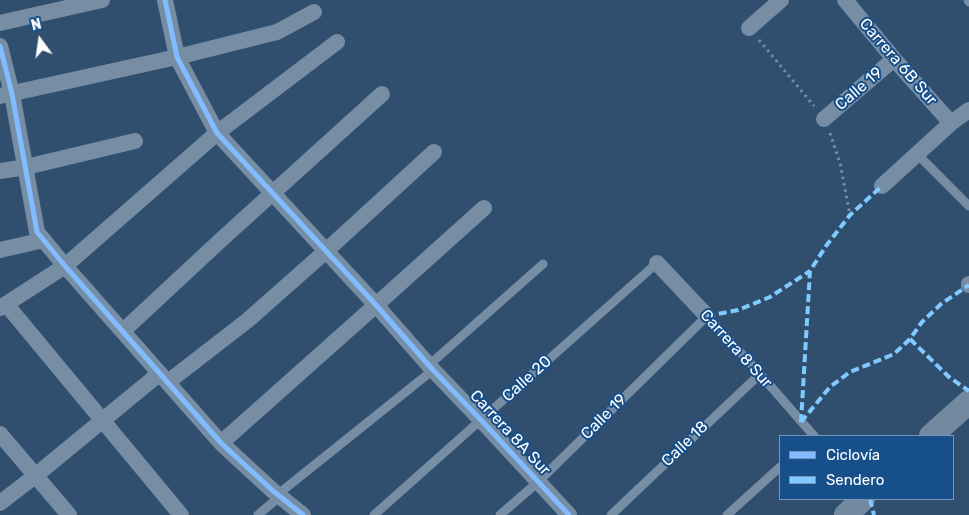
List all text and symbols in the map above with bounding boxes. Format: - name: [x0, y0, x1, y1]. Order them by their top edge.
- north arrow: [15, 15, 65, 65]
- text: N: [29, 15, 43, 34]
- street label: Carrera 6B Sur: [855, 15, 941, 109]
- street label: Calle 19: [831, 63, 887, 115]
- street label: Carrera 8 Sur: [696, 306, 776, 392]
- street label: Calle 20: [498, 352, 556, 406]
- street label: Carrera 8A Sur: [466, 386, 554, 480]
- street label: Calle 19: [577, 390, 631, 444]
- street label: Calle 18: [658, 417, 712, 471]
- legend: [779, 435, 954, 500]
- text: Ciclovía: [826, 446, 880, 464]
- text: Sendero: [826, 471, 884, 489]

